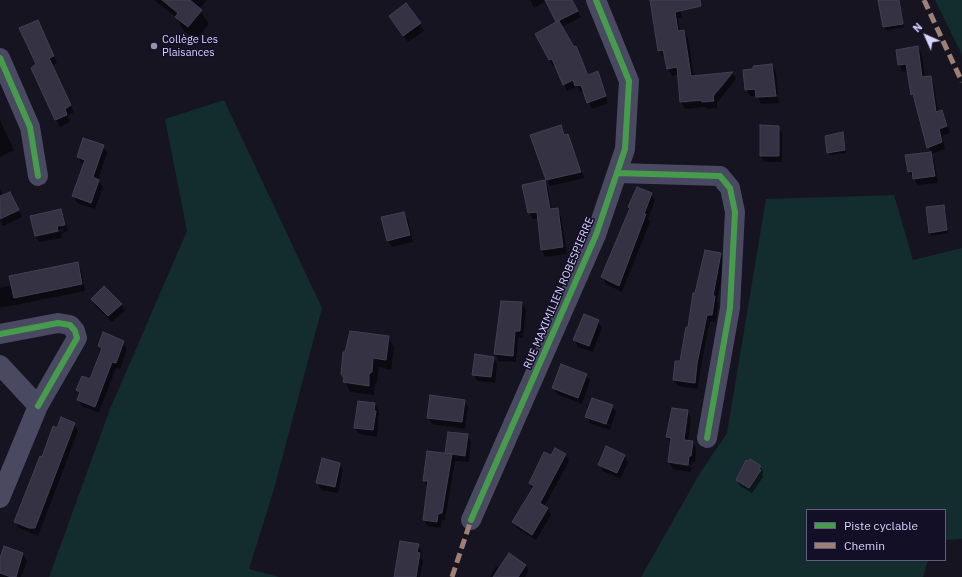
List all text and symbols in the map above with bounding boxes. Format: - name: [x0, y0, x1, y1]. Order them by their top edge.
- north arrow: [906, 16, 946, 56]
- text: N: [910, 20, 925, 35]
- place label: Collège Les Plaisances: [162, 33, 218, 59]
- marker: Collège Les Plaisances: [149, 41, 159, 51]
- street label: RUE MAXIMILIEN ROBESPIERRE: [521, 215, 597, 371]
- legend: [806, 509, 946, 561]
- text: Piste cyclable: [844, 518, 918, 533]
- text: Chemin: [844, 538, 885, 553]

